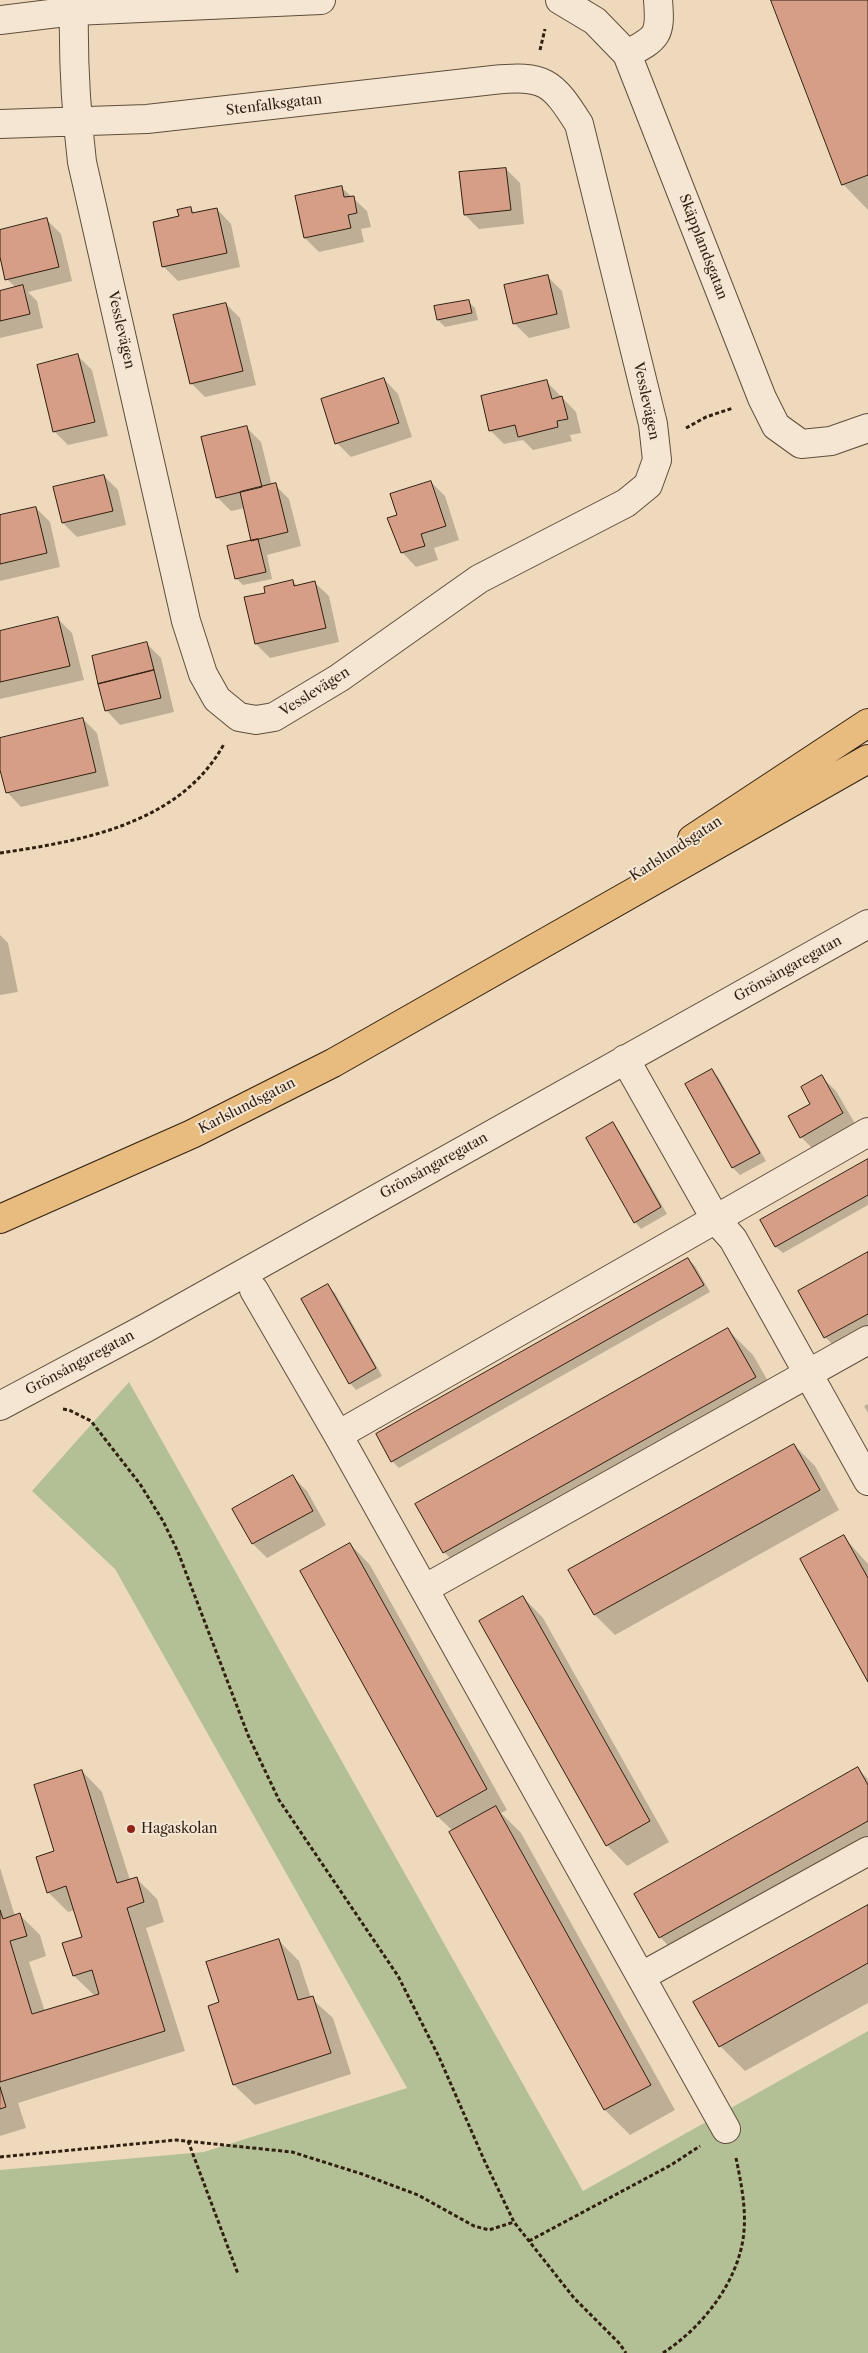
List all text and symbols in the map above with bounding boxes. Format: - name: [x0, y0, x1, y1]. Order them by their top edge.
- street label: Stenfalksgatan: [225, 91, 323, 119]
- street label: Skäpplandsgatan: [675, 192, 731, 302]
- street label: Vesslevägen: [104, 290, 138, 370]
- street label: Vesslevägen: [630, 361, 662, 441]
- street label: Vesslevägen: [277, 664, 353, 720]
- street label: Karlslundsgatan: [627, 813, 725, 885]
- street label: Grönsångaregatan: [731, 932, 845, 1006]
- street label: Karlslundsgatan: [196, 1074, 298, 1138]
- street label: Grönsångaregatan: [377, 1129, 491, 1203]
- street label: Grönsångaregatan: [23, 1327, 137, 1399]
- place label: Hagaskolan: [141, 1821, 218, 1837]
- marker: Hagaskolan: [125, 1823, 137, 1835]

